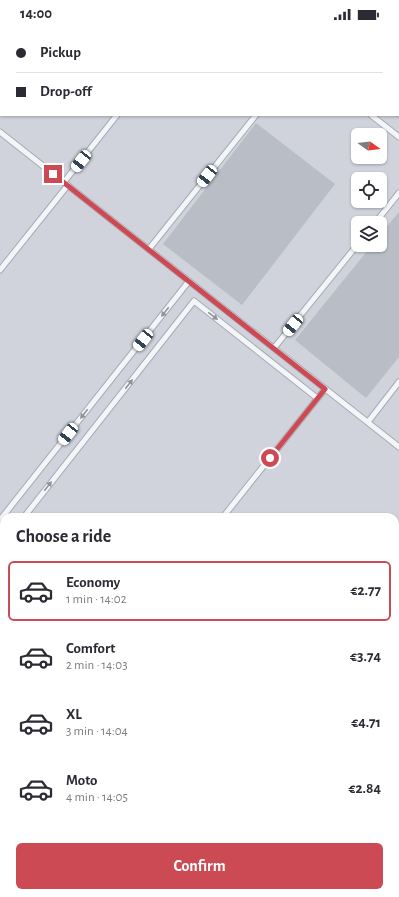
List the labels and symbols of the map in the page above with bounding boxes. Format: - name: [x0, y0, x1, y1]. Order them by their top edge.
- north arrow: [351, 128, 387, 164]
- car: [69, 148, 93, 174]
- car: [195, 163, 219, 189]
- route end: [44, 165, 62, 183]
- one-way arrow: [161, 306, 169, 317]
- one-way arrow: [208, 312, 219, 320]
- car: [281, 312, 305, 338]
- car: [131, 327, 155, 353]
- one-way arrow: [124, 379, 133, 390]
- one-way arrow: [80, 408, 88, 419]
- car: [56, 421, 80, 447]
- route start: [261, 449, 279, 467]
- one-way arrow: [44, 481, 53, 492]

